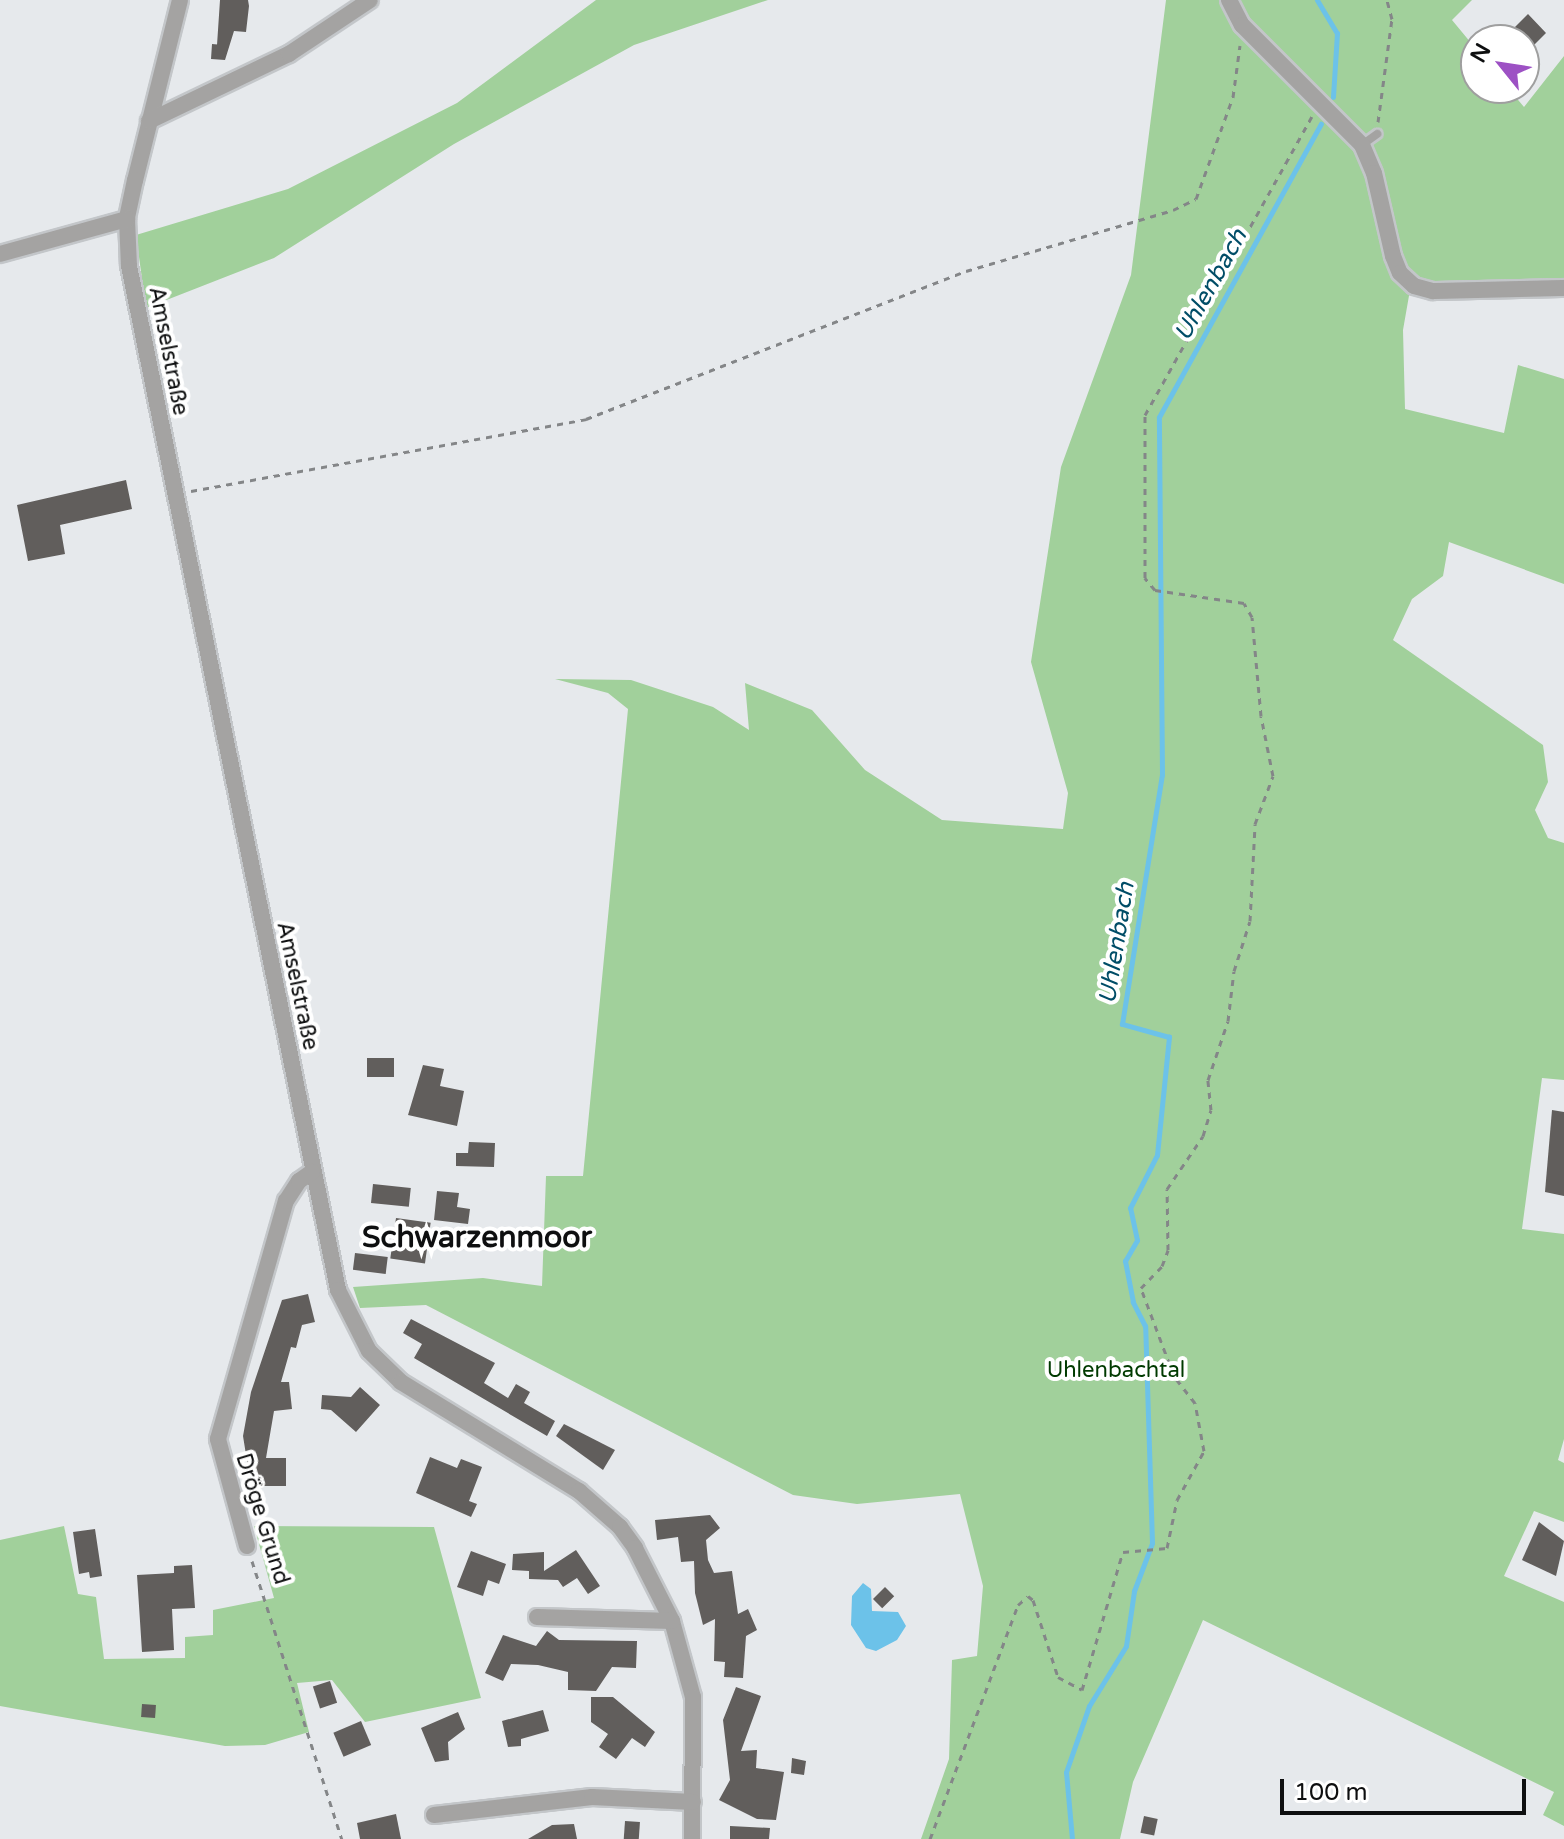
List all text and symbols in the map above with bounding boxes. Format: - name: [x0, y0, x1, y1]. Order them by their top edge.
- north arrow: [1460, 24, 1540, 104]
- text: N: [1465, 39, 1497, 67]
- water label: Uhlenbach: [1169, 224, 1253, 346]
- street label: Amselstraße: [143, 284, 193, 418]
- water label: Uhlenbach: [1093, 880, 1141, 1006]
- street label: Amselstraße: [271, 919, 323, 1053]
- district label: Schwarzenmoor: [362, 1220, 592, 1256]
- park label: Uhlenbachtal: [1047, 1358, 1185, 1384]
- street label: Dröge Grund: [230, 1450, 294, 1588]
- scale bar: [1284, 1763, 1530, 1813]
- text: 100 m: [1294, 1778, 1368, 1807]

